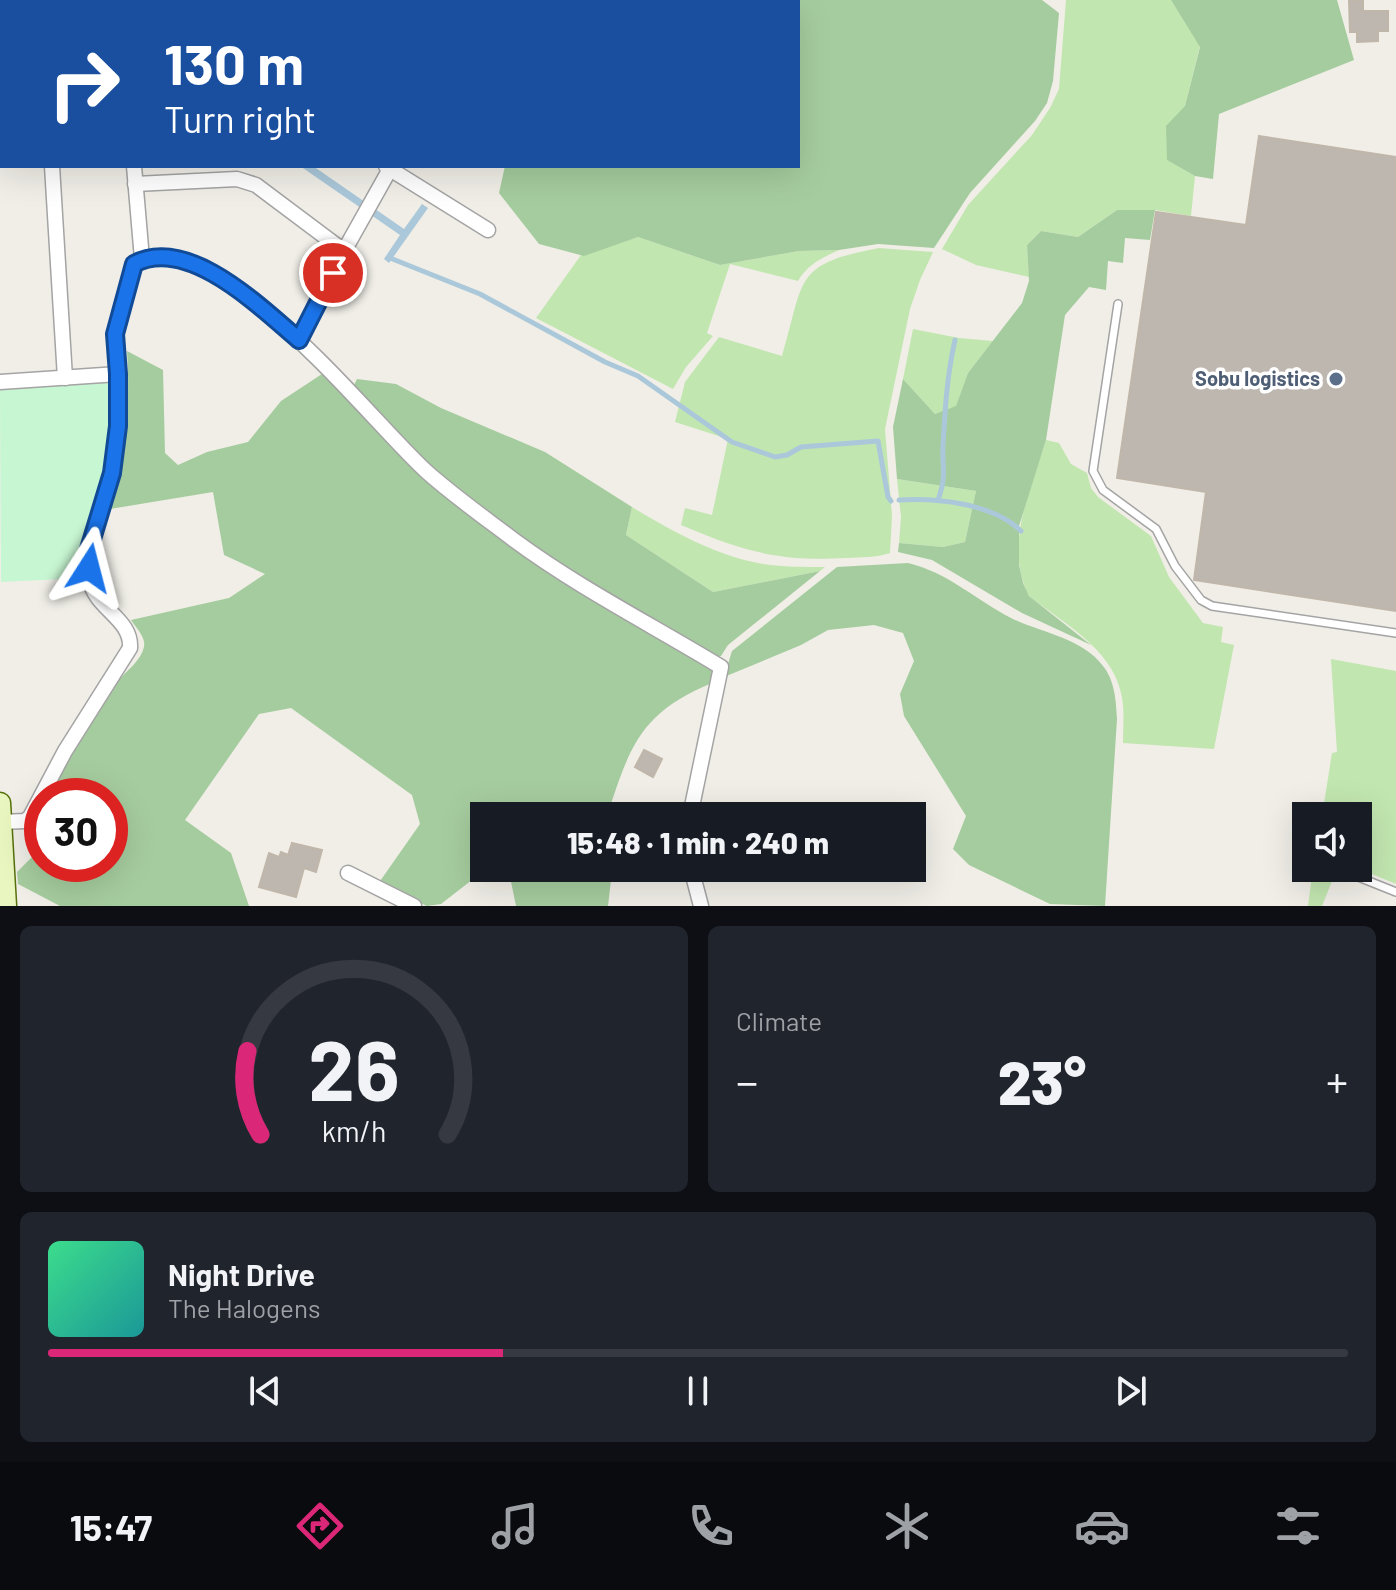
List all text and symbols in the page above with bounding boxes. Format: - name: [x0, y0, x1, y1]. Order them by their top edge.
- text: 130 m: [164, 29, 304, 96]
- icon: right: [32, 32, 136, 136]
- text: Turn right: [164, 97, 316, 140]
- pin: [299, 239, 367, 307]
- icon: arrive: [311, 251, 355, 295]
- place label: Sobu logistics: [1195, 366, 1320, 390]
- marker: Sobu logistics: [1327, 370, 1345, 388]
- position arrow: [47, 526, 131, 610]
- speed limit sign: 30: [24, 778, 128, 882]
- map controls: [1292, 802, 1372, 882]
- button: sound: [1292, 802, 1372, 882]
- text: 15:48 · 1 min · 240 m: [567, 824, 829, 860]
- text: Climate: [736, 1005, 822, 1036]
- text: 26: [308, 1018, 400, 1118]
- text: 23°: [998, 1045, 1086, 1117]
- text: −: [736, 1054, 758, 1107]
- text: +: [1326, 1054, 1348, 1107]
- text: km/h: [322, 1113, 386, 1148]
- text: Night Drive: [168, 1256, 315, 1292]
- text: The Halogens: [168, 1292, 320, 1323]
- icon: previous: [243, 1369, 287, 1413]
- icon: pause: [676, 1369, 720, 1413]
- icon: next: [1109, 1369, 1153, 1413]
- icon: directions: [292, 1498, 348, 1554]
- icon: music: [487, 1498, 543, 1554]
- icon: phone: [683, 1498, 739, 1554]
- icon: climate: [879, 1498, 935, 1554]
- icon: car: [1074, 1498, 1130, 1554]
- icon: filters: [1270, 1498, 1326, 1554]
- text: 15:47: [70, 1505, 152, 1548]

